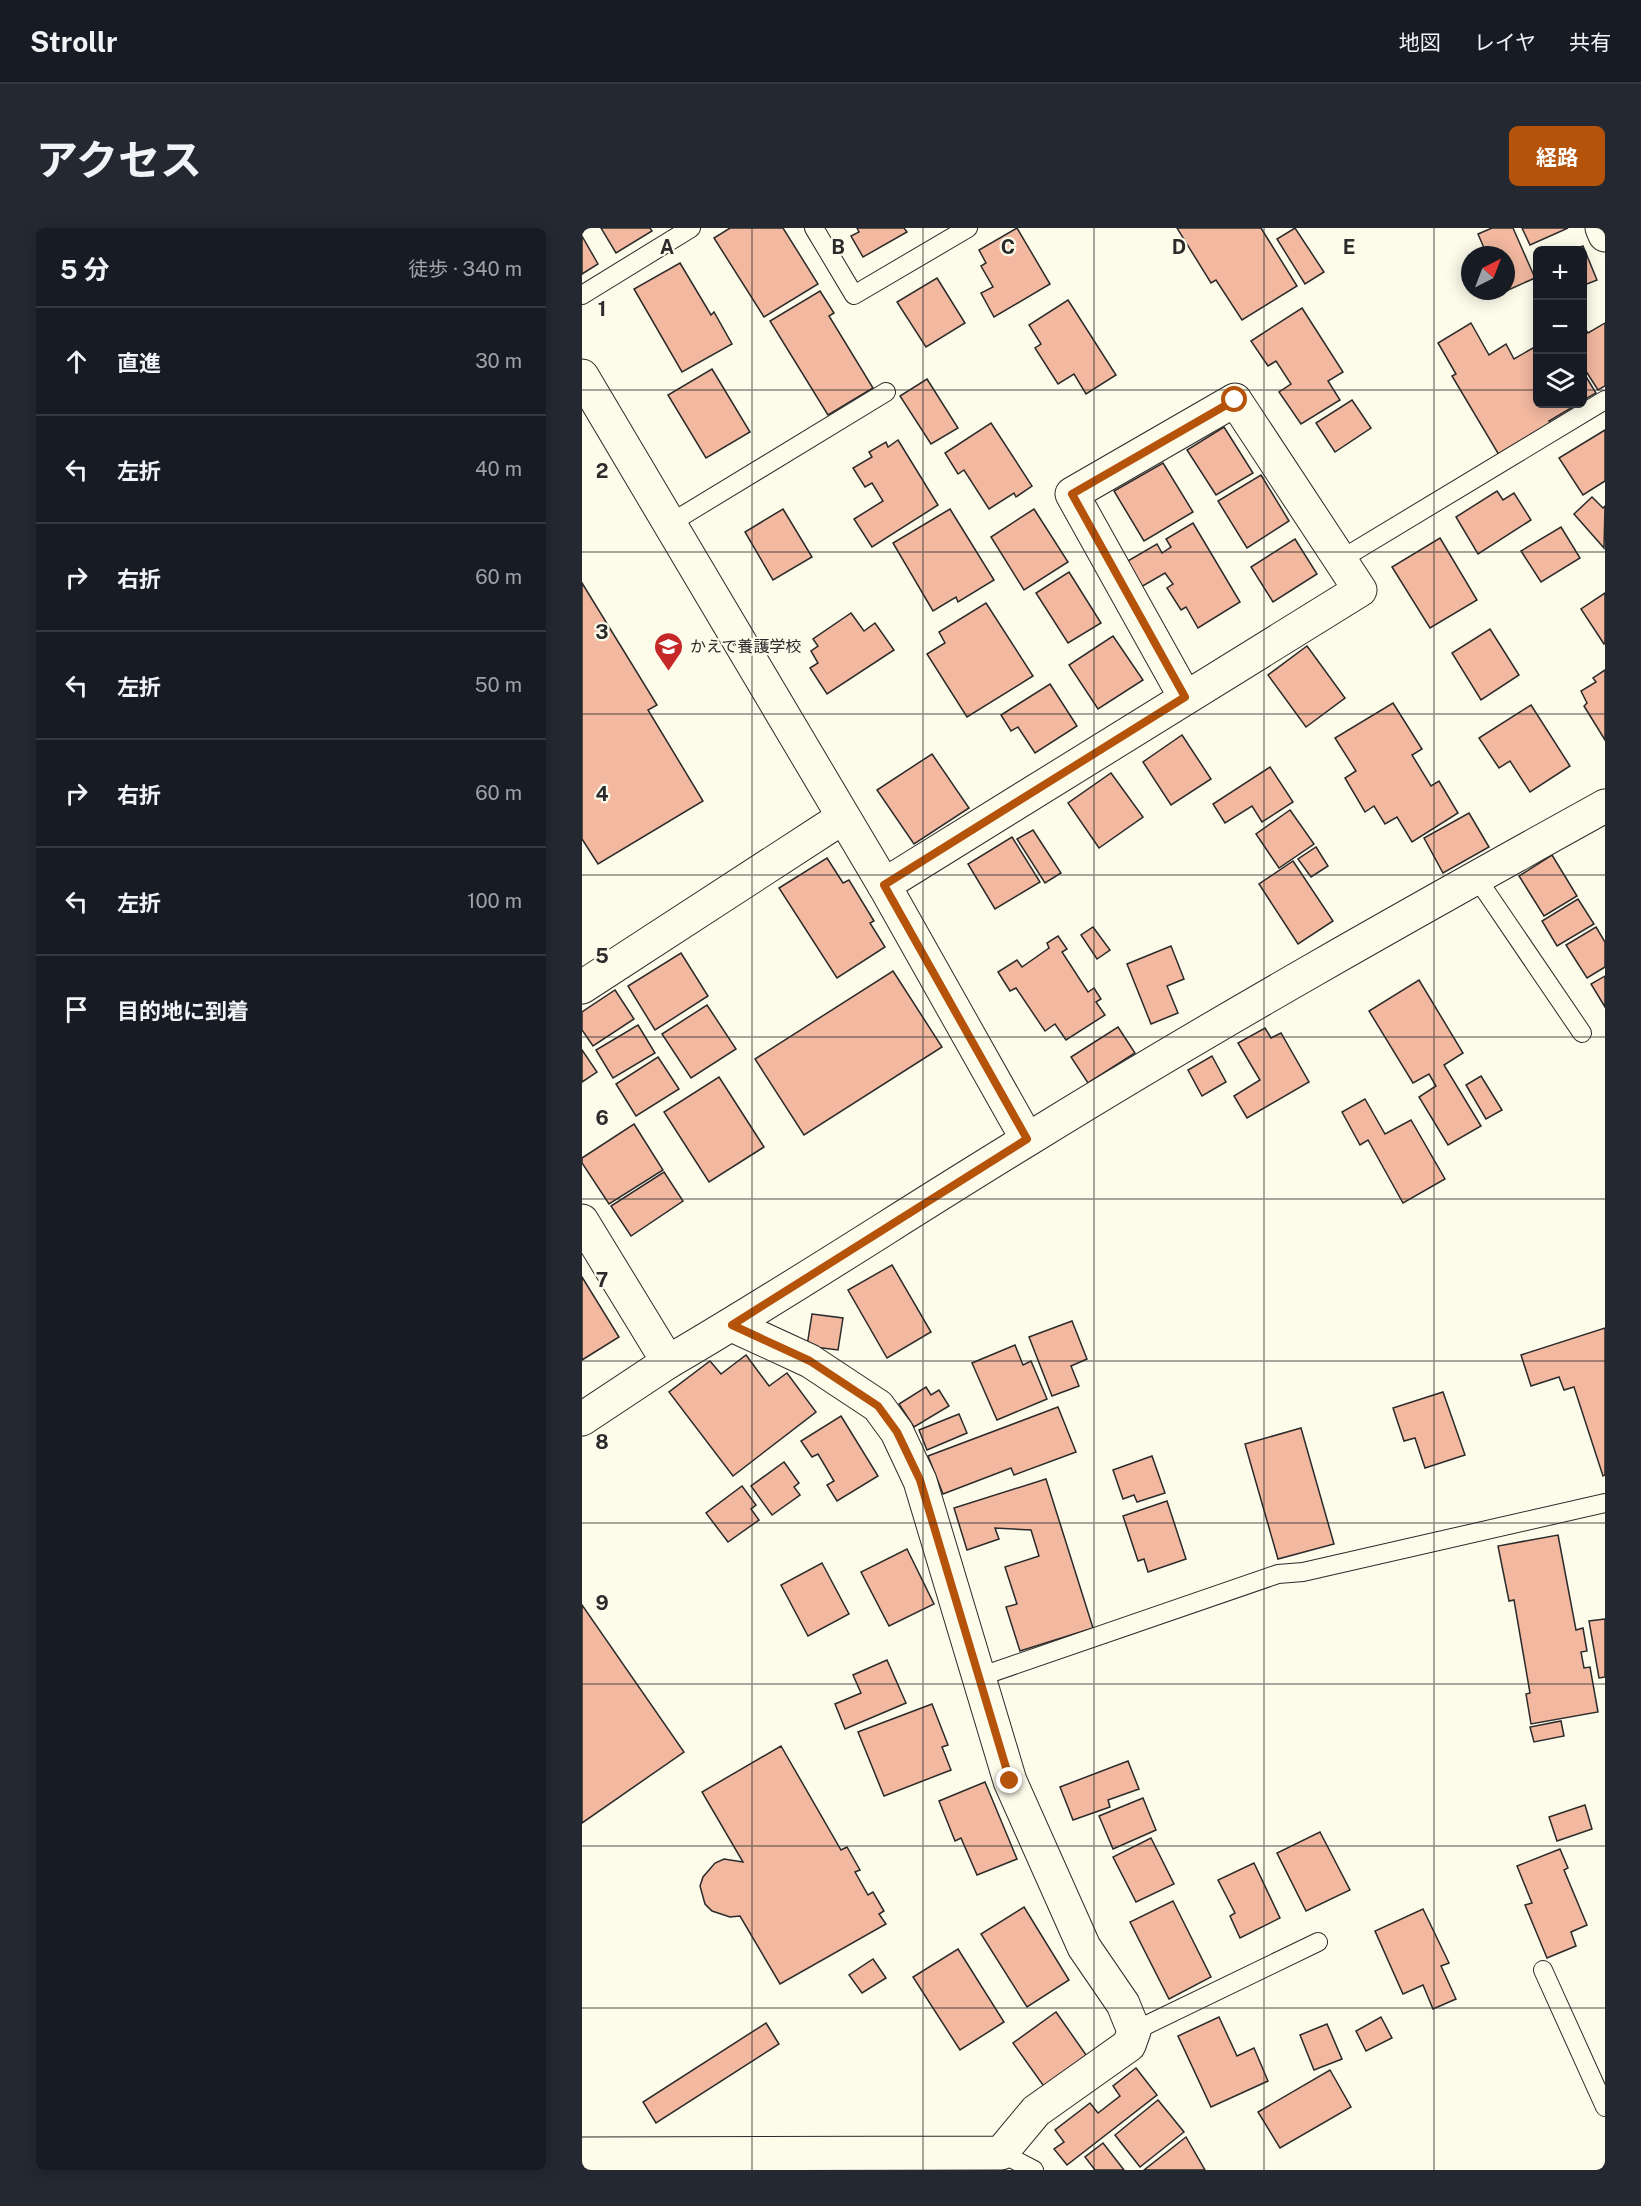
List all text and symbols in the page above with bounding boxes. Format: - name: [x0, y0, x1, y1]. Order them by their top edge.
- text: Strollr: [30, 25, 118, 58]
- text: 地図: [1399, 30, 1441, 55]
- text: レイヤ: [1474, 30, 1536, 55]
- text: 共有: [1569, 30, 1611, 55]
- button: 経路: [1509, 126, 1605, 186]
- text: アクセス: [36, 135, 202, 184]
- text: A: [660, 235, 674, 259]
- text: B: [831, 235, 845, 259]
- text: C: [1001, 235, 1015, 259]
- text: D: [1172, 235, 1186, 259]
- text: E: [1343, 235, 1355, 259]
- north arrow: [1461, 246, 1515, 300]
- map controls: [1533, 246, 1587, 408]
- button: +: [1533, 246, 1587, 300]
- text: 5 分: [60, 254, 109, 285]
- text: 徒歩 · 340 m: [408, 257, 522, 281]
- text: 1: [598, 297, 606, 321]
- button: −: [1533, 300, 1587, 354]
- icon: ahead: [60, 345, 93, 378]
- text: 30 m: [475, 349, 522, 373]
- text: 直進: [117, 350, 161, 376]
- button: layers: [1533, 354, 1587, 408]
- route start: [1221, 386, 1247, 412]
- icon: left: [60, 453, 93, 486]
- text: 40 m: [475, 457, 522, 481]
- text: 左折: [117, 458, 161, 484]
- text: 2: [596, 459, 608, 483]
- icon: right: [60, 561, 93, 594]
- text: 60 m: [475, 565, 522, 589]
- text: 右折: [117, 566, 161, 592]
- text: 3: [595, 620, 609, 644]
- school or university icon: かえで養護学校: [653, 630, 685, 672]
- place label: かえで養護学校: [690, 637, 802, 656]
- icon: left: [60, 669, 93, 702]
- text: 50 m: [475, 673, 522, 697]
- text: 左折: [117, 674, 161, 700]
- icon: right: [60, 777, 93, 810]
- text: 60 m: [475, 781, 522, 805]
- text: 右折: [117, 782, 161, 808]
- text: 4: [595, 782, 609, 806]
- icon: left: [60, 885, 93, 918]
- text: 100 m: [467, 889, 522, 913]
- text: 左折: [117, 890, 161, 916]
- text: 5: [595, 944, 609, 968]
- icon: arrive: [60, 993, 93, 1026]
- text: 目的地に到着: [117, 998, 249, 1024]
- text: 6: [595, 1106, 609, 1130]
- text: 7: [596, 1268, 608, 1292]
- text: 8: [595, 1430, 609, 1454]
- text: 9: [595, 1591, 609, 1615]
- route end: [996, 1767, 1022, 1793]

